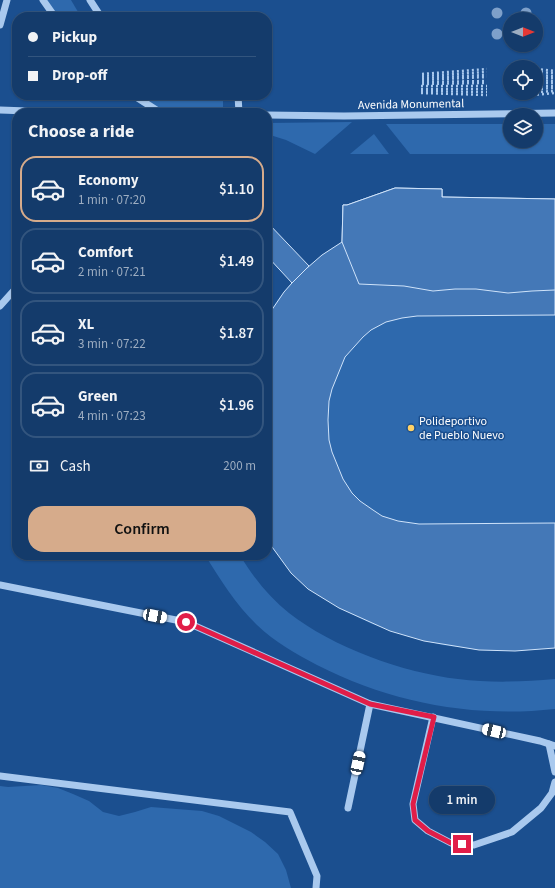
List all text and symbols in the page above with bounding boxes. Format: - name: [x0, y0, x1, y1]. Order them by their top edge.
- north arrow: [503, 12, 543, 52]
- map controls: [503, 12, 543, 148]
- text: Pickup: [52, 27, 97, 48]
- button: locate: [503, 60, 543, 100]
- text: Drop-off: [52, 65, 107, 86]
- street label: Avenida Monumental: [358, 95, 464, 114]
- button: layers: [503, 108, 543, 148]
- text: Choose a ride: [28, 119, 134, 144]
- text: Economy: [78, 170, 139, 191]
- icon: car: [30, 171, 66, 207]
- text: $1.10: [219, 179, 254, 200]
- text: 1 min · 07:20: [78, 191, 146, 209]
- text: Comfort: [78, 242, 133, 263]
- icon: car: [30, 243, 66, 279]
- text: $1.49: [219, 251, 254, 272]
- text: 2 min · 07:21: [78, 263, 146, 281]
- text: XL: [78, 314, 94, 335]
- icon: car: [30, 315, 66, 351]
- text: $1.87: [219, 323, 254, 344]
- text: 3 min · 07:22: [78, 335, 146, 353]
- text: Green: [78, 386, 118, 407]
- icon: car: [30, 387, 66, 423]
- text: $1.96: [219, 395, 254, 416]
- text: 4 min · 07:23: [78, 407, 146, 425]
- place label: Polideportivo de Pueblo Nuevo: [419, 413, 504, 444]
- marker: Polideportivo de Pueblo Nuevo: [406, 423, 416, 433]
- icon: cash: [28, 455, 50, 477]
- text: Cash: [60, 456, 91, 477]
- text: 200 m: [223, 457, 256, 475]
- button: Confirm: [28, 506, 256, 552]
- car: [142, 608, 168, 624]
- route start: [177, 613, 195, 631]
- car: [481, 722, 507, 740]
- car: [350, 750, 366, 776]
- callout: 1 min: [429, 786, 495, 814]
- text: 1 min: [447, 791, 477, 809]
- route end: [453, 835, 471, 853]

